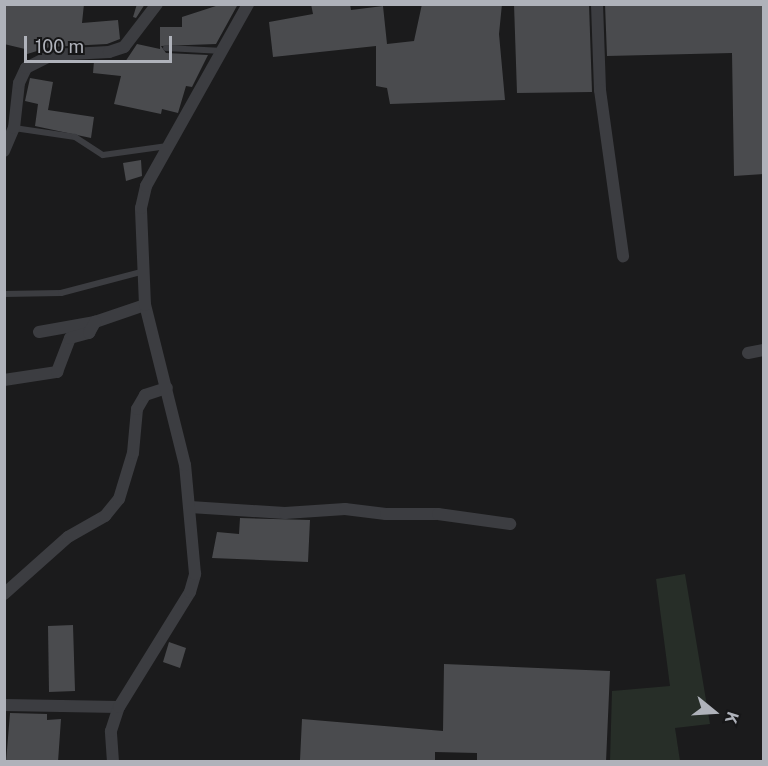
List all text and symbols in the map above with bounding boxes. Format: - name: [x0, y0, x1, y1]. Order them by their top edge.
- scale bar: [27, 24, 176, 62]
- text: 100 m: [35, 36, 84, 57]
- north arrow: [684, 682, 744, 742]
- text: K: [721, 709, 742, 726]

